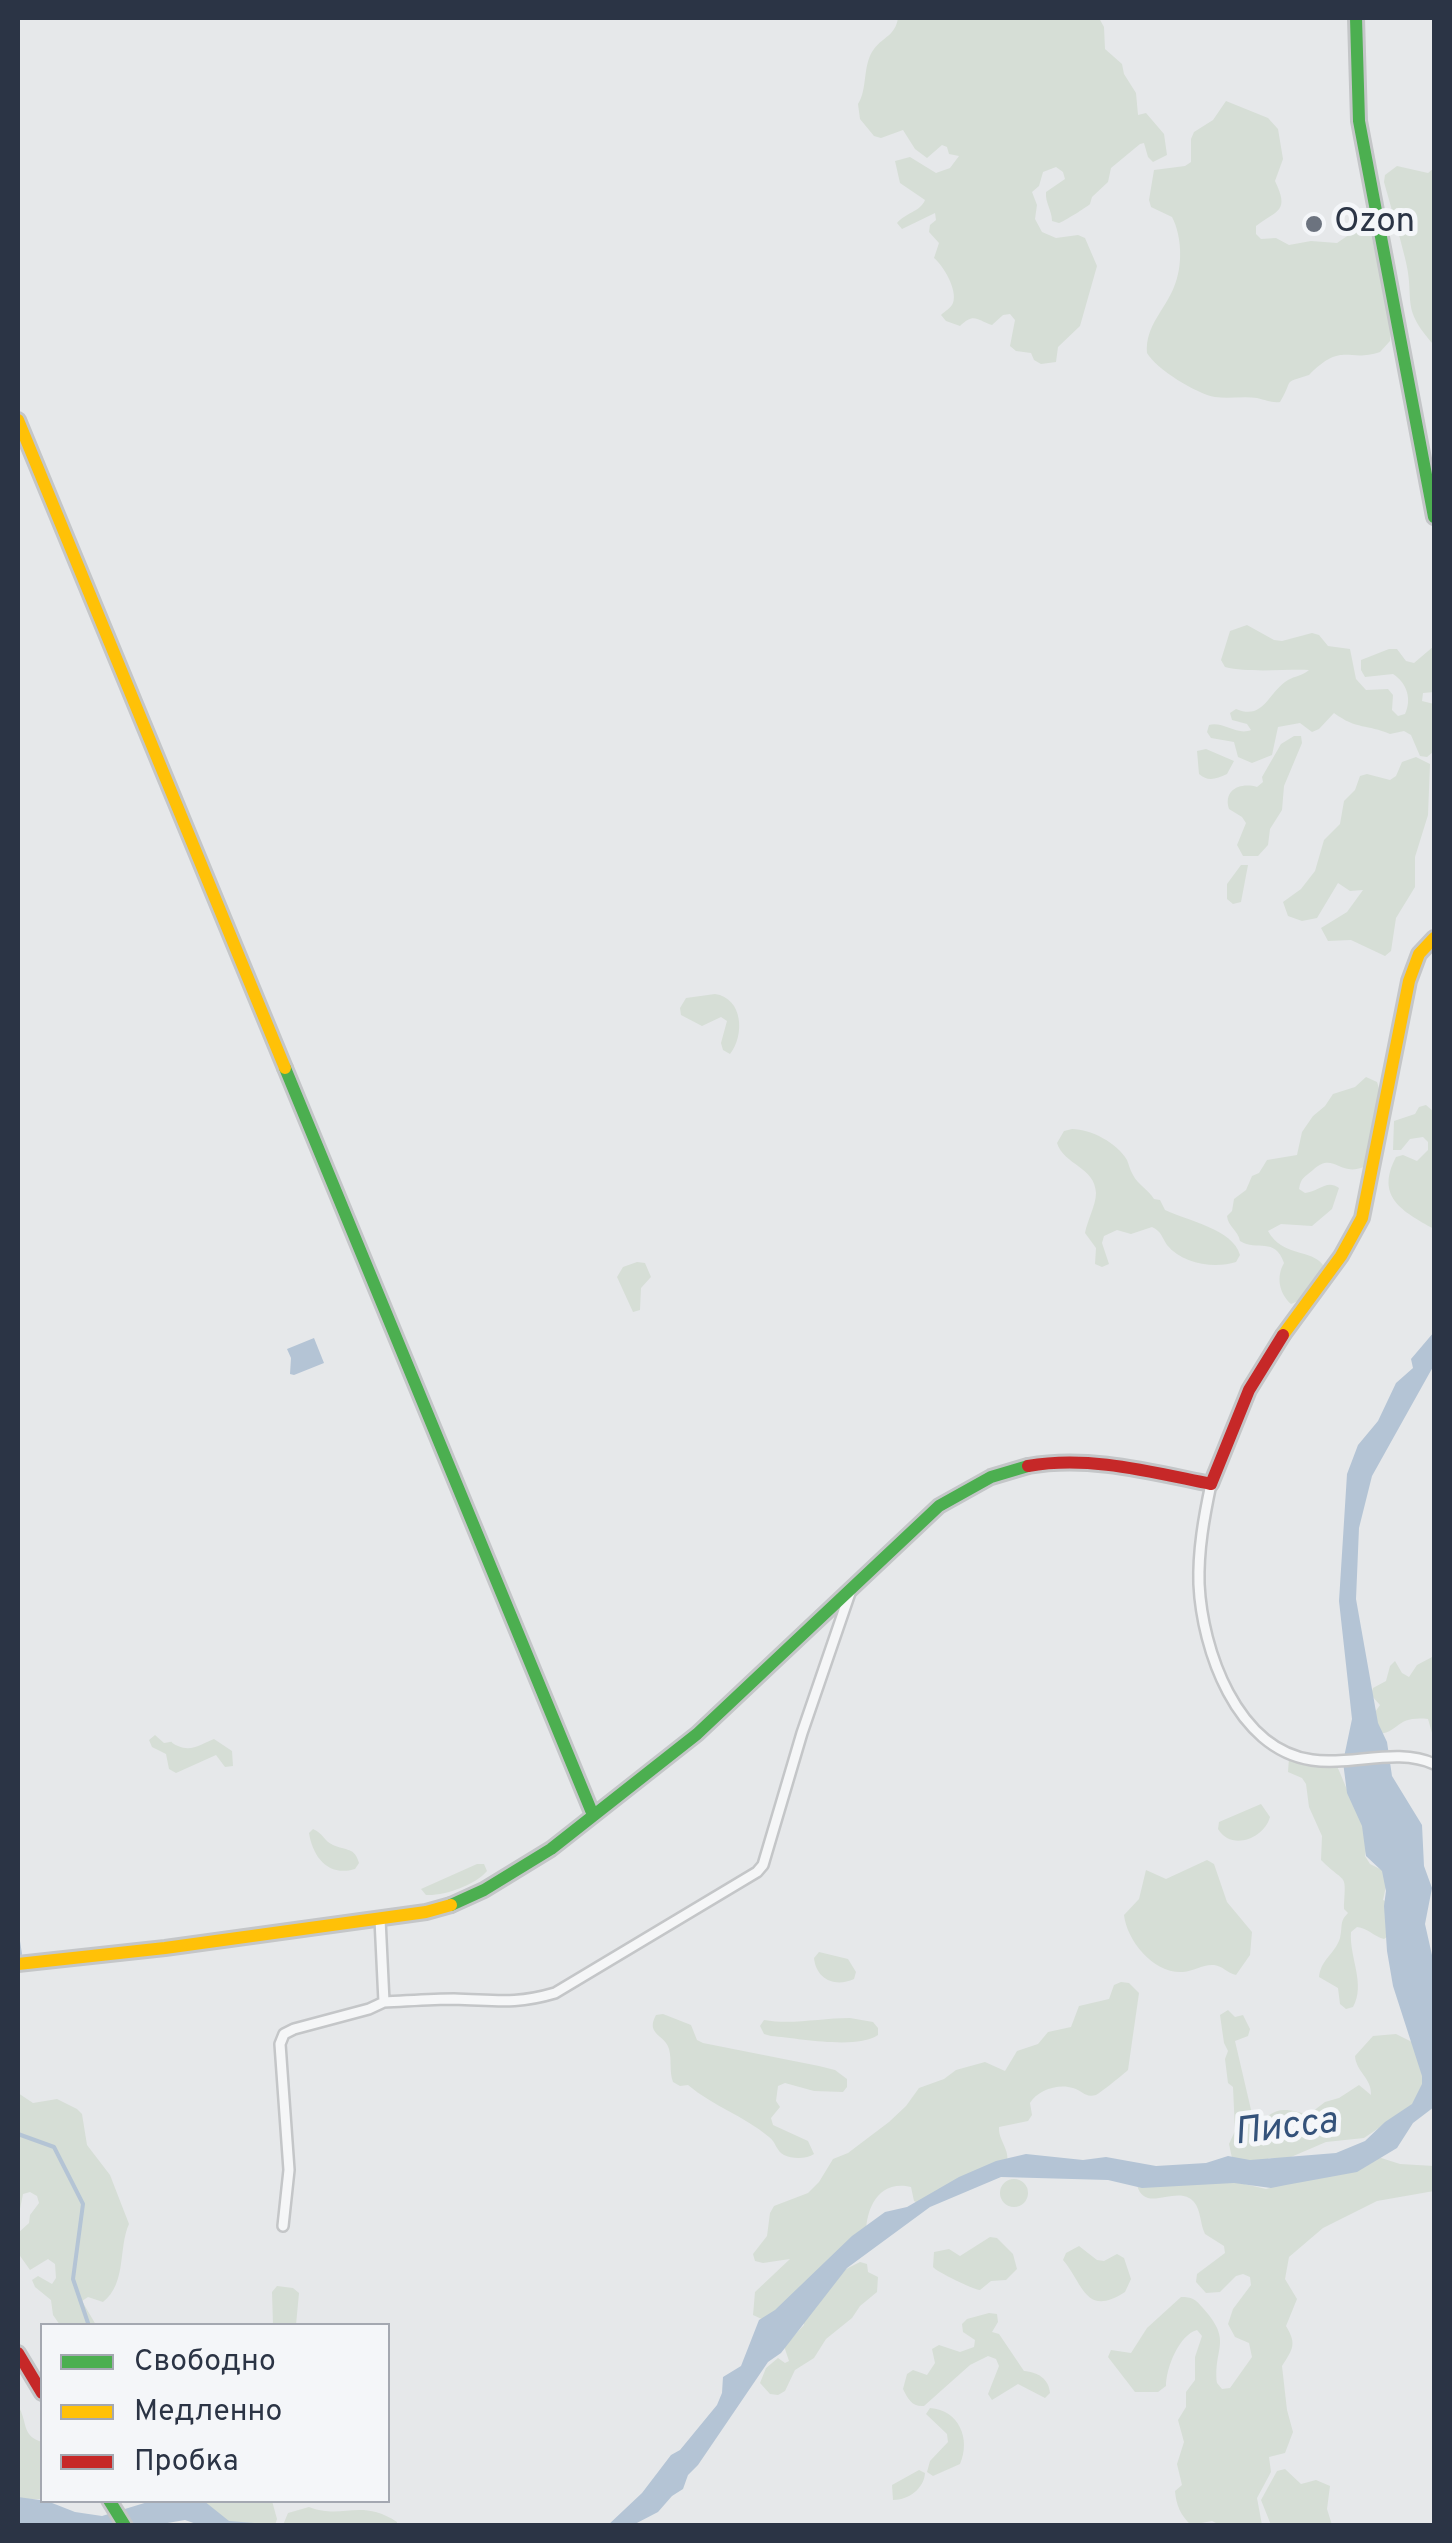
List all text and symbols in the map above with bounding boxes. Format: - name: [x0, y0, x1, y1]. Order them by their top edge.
- place label: Ozon: [1334, 203, 1415, 245]
- marker: Ozon: [1303, 213, 1325, 235]
- water label: Писса: [1232, 2101, 1340, 2159]
- legend: [40, 2323, 390, 2503]
- text: Свободно: [134, 2344, 276, 2381]
- text: Медленно: [134, 2394, 282, 2431]
- text: Пробка: [134, 2444, 239, 2481]

